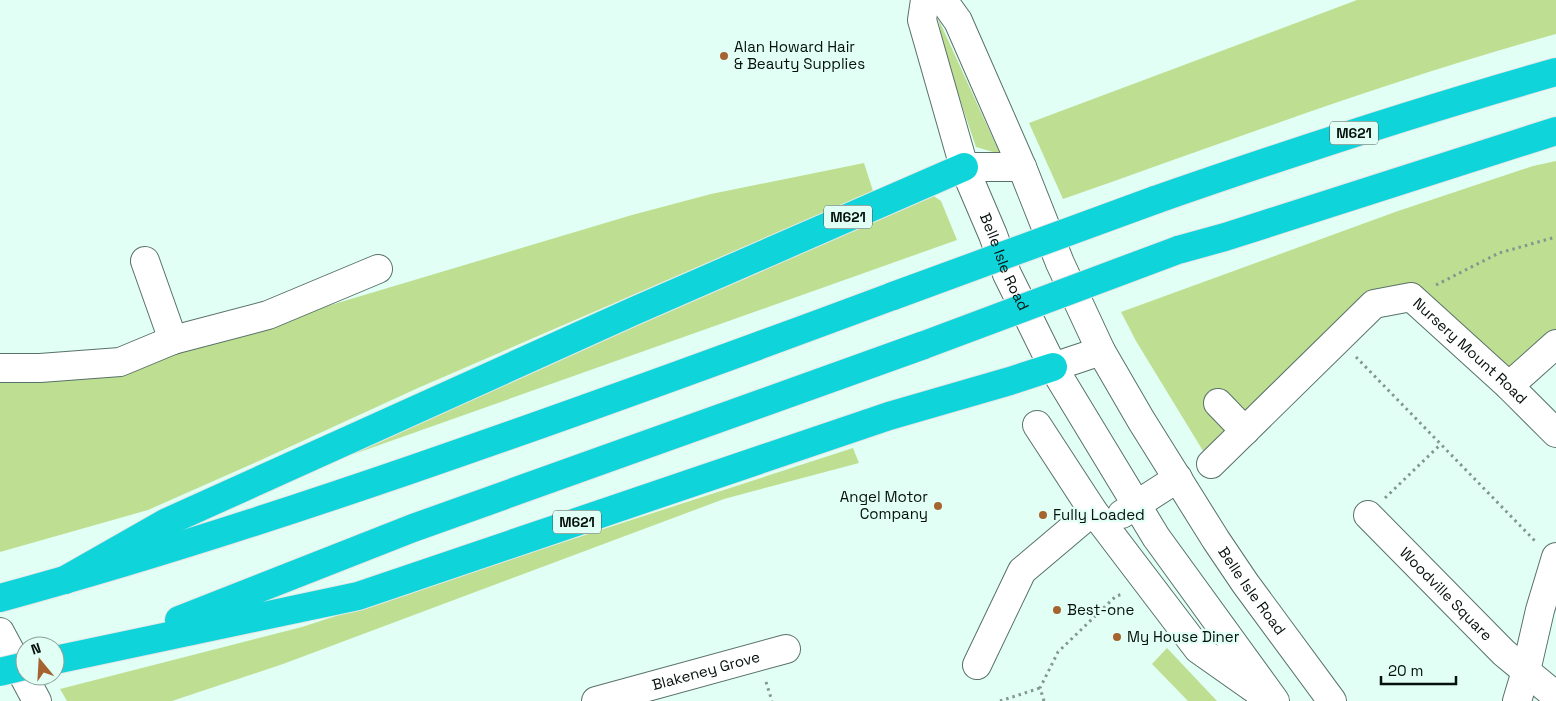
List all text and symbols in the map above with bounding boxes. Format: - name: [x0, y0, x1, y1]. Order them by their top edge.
- place label: Alan Howard Hair & Beauty Supplies: [734, 37, 865, 73]
- marker: Alan Howard Hair & Beauty Supplies: [718, 50, 730, 62]
- road number: M621: [1330, 122, 1378, 144]
- road number: M621: [824, 206, 872, 228]
- street label: Belle Isle Road: [976, 210, 1033, 313]
- street label: Nursery Mount Road: [1409, 294, 1531, 408]
- place label: Angel Motor Company: [840, 487, 928, 523]
- marker: Angel Motor Company: [932, 500, 944, 512]
- place label: Fully Loaded: [1053, 505, 1145, 524]
- marker: Fully Loaded: [1037, 509, 1049, 521]
- road number: M621: [553, 511, 601, 534]
- street label: Belle Isle Road: [1214, 543, 1290, 638]
- street label: Woodville Square: [1396, 543, 1497, 645]
- place label: Best-one: [1067, 600, 1134, 619]
- marker: Best-one: [1051, 604, 1063, 616]
- place label: My House Diner: [1127, 627, 1240, 646]
- marker: My House Diner: [1111, 631, 1123, 643]
- north arrow: [15, 636, 65, 686]
- text: N: [29, 639, 43, 659]
- street label: Blakeney Grove: [650, 647, 762, 694]
- scale bar: [1381, 654, 1456, 686]
- text: 20 m: [1388, 661, 1423, 680]

